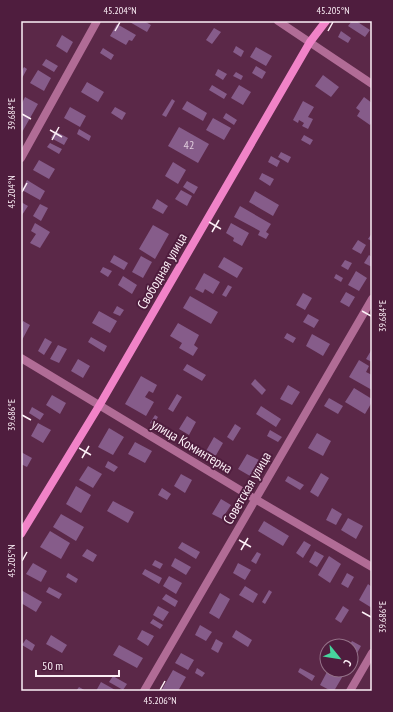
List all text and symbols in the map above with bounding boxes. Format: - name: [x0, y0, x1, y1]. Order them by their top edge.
- text: 45.204°N: [103, 4, 137, 17]
- text: 45.205°N: [316, 4, 350, 17]
- text: 39.684°E: [5, 98, 18, 130]
- house number: 42: [184, 137, 194, 152]
- text: 45.204°N: [5, 175, 18, 209]
- street label: Свободная улица: [133, 230, 191, 312]
- text: 39.684°E: [376, 300, 389, 332]
- text: 39.686°E: [5, 399, 18, 431]
- street label: улица Коминтерна: [148, 415, 236, 477]
- street label: Советская улица: [219, 448, 275, 528]
- text: 45.205°N: [5, 544, 18, 578]
- text: 39.686°E: [376, 601, 389, 633]
- north arrow: [319, 638, 359, 678]
- scale bar: [36, 652, 119, 678]
- text: С: [340, 657, 355, 669]
- text: 50 m: [42, 658, 63, 673]
- text: 45.206°N: [143, 694, 177, 707]

